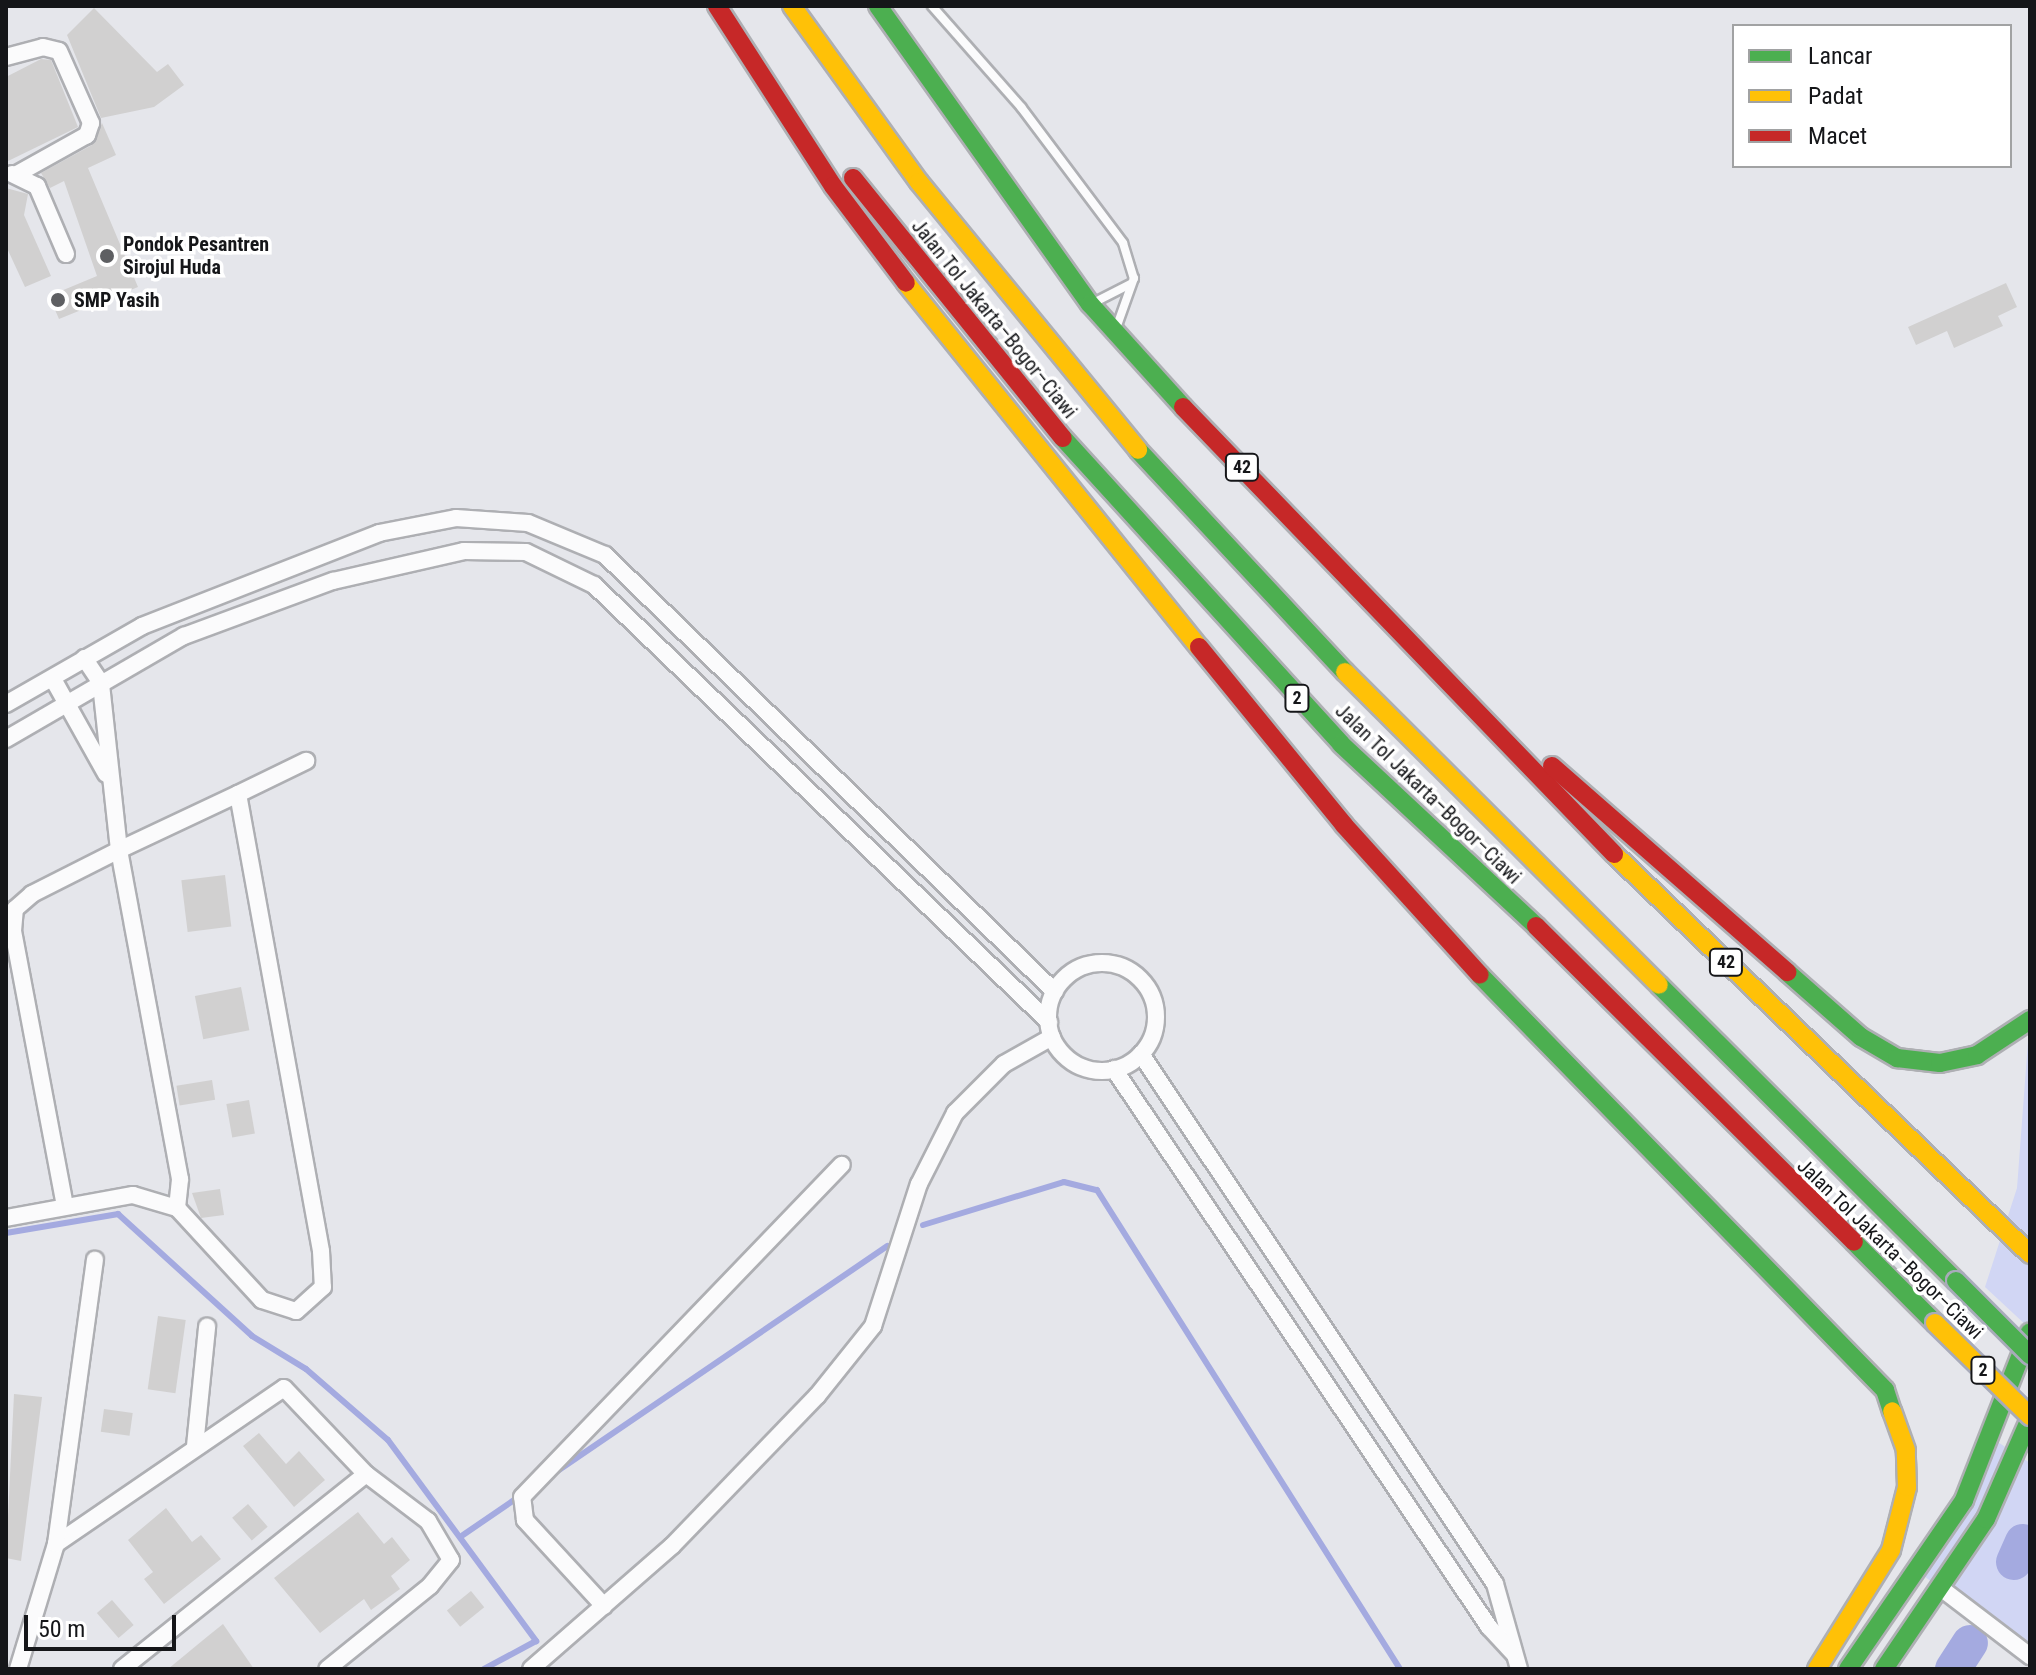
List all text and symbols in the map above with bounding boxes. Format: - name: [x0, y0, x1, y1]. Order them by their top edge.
- legend: [1732, 24, 2012, 168]
- text: Lancar: [1808, 42, 1872, 70]
- text: Padat: [1808, 82, 1863, 110]
- text: Macet: [1808, 122, 1867, 150]
- street label: Jalan Tol Jakarta–Bogor–Ciawi: [906, 215, 1082, 423]
- place label: Pondok Pesantren Sirojul Huda: [123, 232, 269, 279]
- marker: Pondok Pesantren Sirojul Huda: [98, 247, 116, 265]
- place label: SMP Yasih: [74, 288, 160, 312]
- marker: SMP Yasih: [49, 291, 67, 309]
- road number: 42: [1224, 453, 1260, 481]
- road number: 2: [1283, 684, 1311, 712]
- street label: Jalan Tol Jakarta–Bogor–Ciawi: [1330, 699, 1526, 889]
- road number: 42: [1708, 948, 1744, 976]
- street label: Jalan Tol Jakarta–Bogor–Ciawi: [1792, 1154, 1988, 1344]
- road number: 2: [1969, 1356, 1997, 1384]
- scale bar: [28, 1599, 180, 1649]
- text: 50 m: [38, 1615, 85, 1643]

